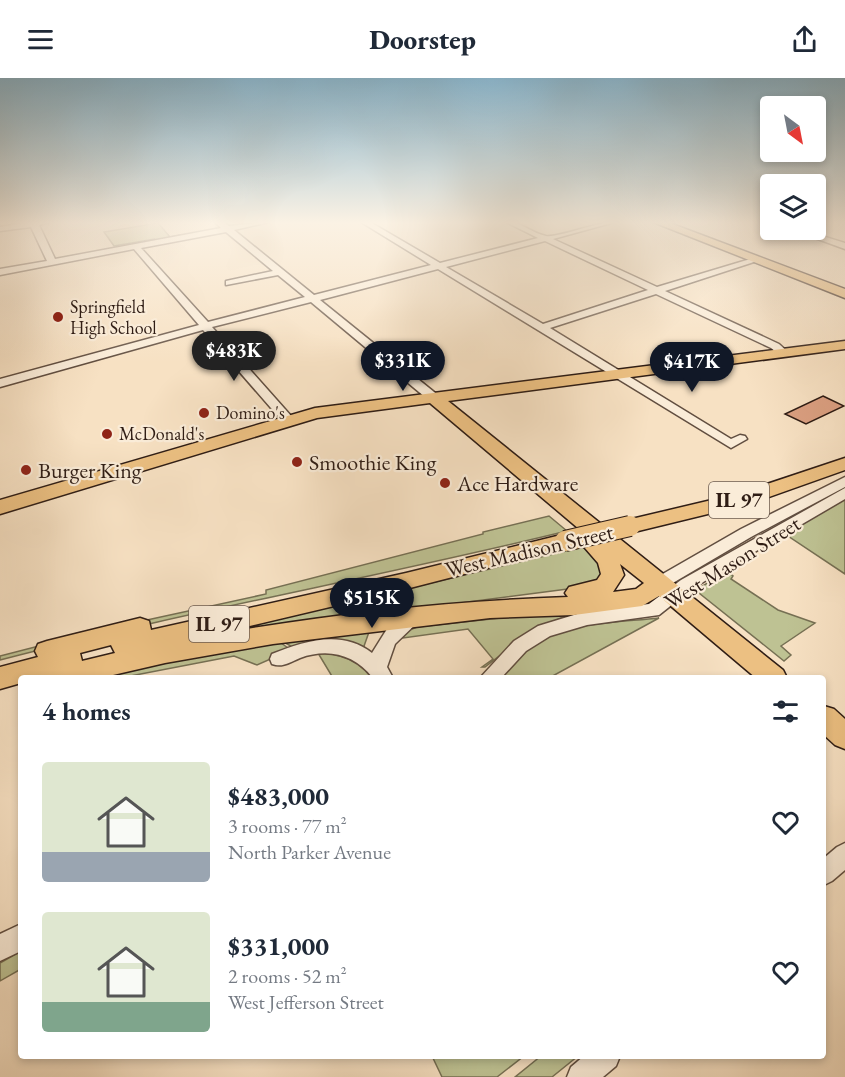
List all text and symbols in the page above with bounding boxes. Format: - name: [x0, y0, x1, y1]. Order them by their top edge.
- text: Doorstep: [369, 22, 476, 57]
- icon: menu: [24, 23, 57, 56]
- icon: share: [788, 23, 821, 56]
- north arrow: [760, 96, 826, 162]
- map controls: [760, 96, 826, 240]
- button: layers: [760, 174, 826, 240]
- place label: Springfield High School: [70, 295, 157, 339]
- marker: Springfield High School: [51, 310, 65, 324]
- pin: $483K: [192, 331, 276, 382]
- text: $483K: [206, 337, 262, 363]
- pin: $331K: [361, 341, 445, 392]
- pin: $417K: [650, 342, 734, 393]
- text: $331K: [375, 347, 431, 373]
- text: $417K: [664, 348, 720, 374]
- place label: Domino's: [216, 401, 285, 424]
- marker: Domino's: [197, 406, 211, 420]
- place label: McDonald's: [119, 422, 204, 445]
- marker: McDonald's: [100, 427, 114, 441]
- place label: Smoothie King: [309, 448, 437, 477]
- marker: Smoothie King: [290, 455, 304, 469]
- place label: Burger King: [38, 456, 142, 485]
- marker: Burger King: [19, 463, 33, 477]
- place label: Ace Hardware: [456, 469, 579, 498]
- marker: Ace Hardware: [438, 476, 452, 490]
- road number: IL 97: [709, 482, 769, 518]
- street label: West Mason Street: [659, 509, 806, 616]
- street label: West Madison Street: [442, 517, 616, 584]
- pin: $515K: [330, 578, 414, 629]
- text: $515K: [344, 584, 400, 610]
- road number: IL 97: [189, 606, 249, 642]
- text: 4 homes: [42, 694, 131, 728]
- icon: filters: [769, 695, 802, 728]
- text: $483,000: [228, 779, 329, 813]
- icon: home: [90, 786, 162, 858]
- icon: heart: [769, 806, 802, 839]
- text: 3 rooms · 77 m²: [228, 813, 347, 839]
- text: North Parker Avenue: [228, 839, 391, 865]
- text: $331,000: [228, 929, 329, 963]
- icon: home: [90, 936, 162, 1008]
- icon: heart: [769, 956, 802, 989]
- text: 2 rooms · 52 m²: [228, 963, 347, 989]
- text: West Jefferson Street: [228, 989, 384, 1015]

